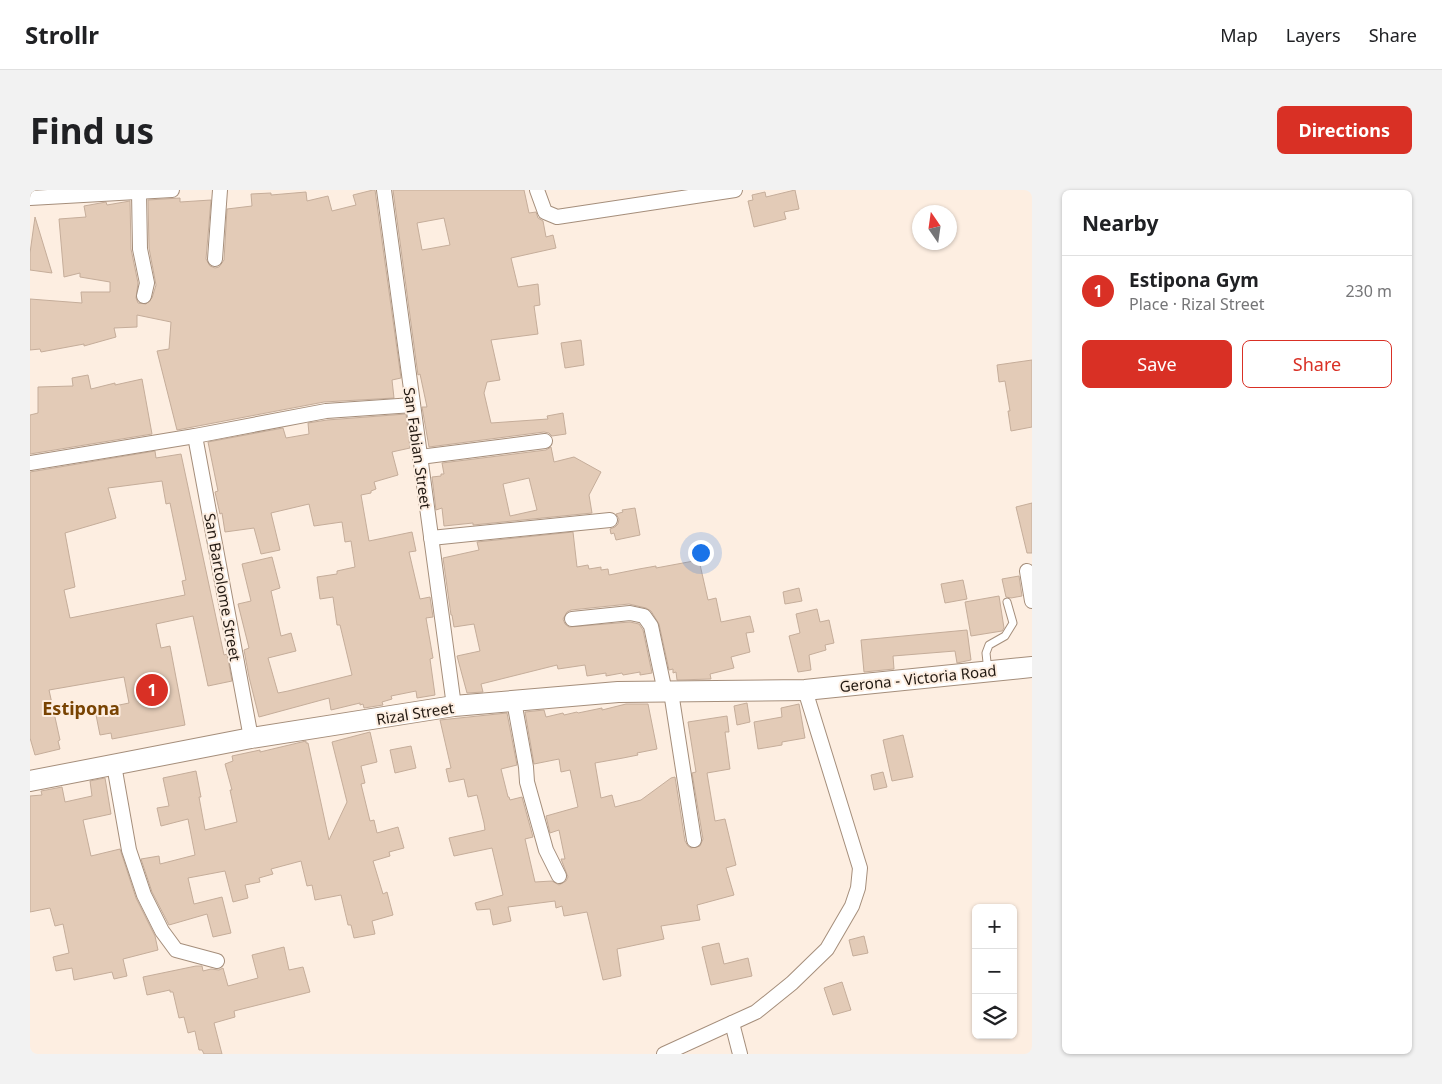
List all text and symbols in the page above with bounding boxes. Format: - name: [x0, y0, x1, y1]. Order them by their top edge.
- text: Strollr: [25, 18, 99, 51]
- text: Map: [1220, 23, 1258, 47]
- text: Layers: [1286, 23, 1341, 47]
- text: Share: [1369, 23, 1417, 47]
- button: Directions: [1277, 106, 1412, 154]
- text: Find us: [30, 107, 154, 154]
- north arrow: [912, 205, 957, 250]
- text: Nearby: [1082, 209, 1158, 237]
- text: Estipona Gym: [1129, 267, 1259, 293]
- text: 1: [1093, 280, 1103, 302]
- text: 230 m: [1345, 280, 1392, 302]
- text: Place · Rizal Street: [1129, 293, 1265, 315]
- button: Save: [1082, 340, 1232, 388]
- button: Share: [1242, 340, 1392, 388]
- street label: San Fabian Street: [400, 386, 437, 511]
- street label: San Bartolome Street: [200, 511, 246, 663]
- your location: [688, 540, 714, 566]
- street label: Gerona - Victoria Road: [839, 660, 997, 696]
- pin: 1: [136, 671, 168, 709]
- district label: Estipona: [42, 696, 120, 720]
- street label: Rizal Street: [375, 697, 456, 729]
- map controls: [972, 904, 1017, 1039]
- button: +: [972, 904, 1017, 949]
- button: −: [972, 949, 1017, 994]
- button: layers: [972, 994, 1017, 1039]

